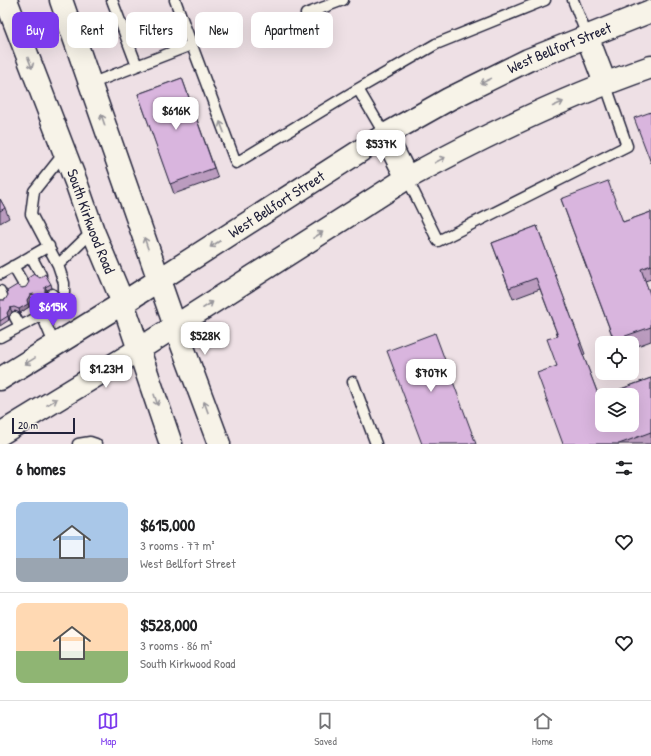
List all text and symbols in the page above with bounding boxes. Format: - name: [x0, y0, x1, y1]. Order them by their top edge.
- chip: Buy: [12, 12, 59, 48]
- chip: Rent: [67, 12, 118, 48]
- chip: Filters: [126, 12, 187, 48]
- chip: New: [195, 12, 243, 48]
- chip: Apartment: [251, 12, 333, 48]
- street label: West Bellfort Street: [504, 17, 615, 79]
- one-way arrow: [27, 56, 35, 68]
- one-way arrow: [481, 78, 493, 85]
- pin: $616K: [148, 97, 204, 131]
- one-way arrow: [551, 99, 563, 107]
- text: $616K: [162, 101, 190, 119]
- one-way arrow: [99, 114, 106, 127]
- one-way arrow: [218, 121, 226, 133]
- pin: $537K: [353, 130, 409, 164]
- text: $537K: [365, 134, 397, 152]
- one-way arrow: [434, 156, 446, 163]
- street label: West Bellfort Street: [224, 165, 329, 243]
- street label: South Kirkwood Road: [62, 166, 121, 277]
- one-way arrow: [312, 231, 323, 239]
- one-way arrow: [142, 236, 149, 249]
- one-way arrow: [210, 240, 221, 248]
- pin: $615K: [25, 293, 81, 327]
- text: $615K: [39, 297, 67, 315]
- one-way arrow: [202, 301, 213, 309]
- pin: $528K: [177, 322, 233, 356]
- text: $528K: [190, 326, 220, 344]
- map controls: [595, 336, 639, 432]
- button: locate: [595, 336, 639, 380]
- pin: $1.23M: [73, 355, 139, 389]
- one-way arrow: [24, 357, 36, 365]
- text: $1.23M: [89, 359, 123, 377]
- pin: $707K: [403, 359, 459, 393]
- text: $707K: [415, 363, 447, 381]
- button: layers: [595, 388, 639, 432]
- one-way arrow: [152, 394, 160, 406]
- one-way arrow: [46, 398, 58, 406]
- one-way arrow: [201, 402, 209, 414]
- scale bar: [12, 416, 75, 435]
- text: 20 m: [18, 418, 38, 432]
- text: 6 homes: [16, 457, 66, 480]
- icon: filters: [613, 457, 635, 479]
- text: $615,000: [140, 513, 195, 536]
- icon: home: [48, 518, 96, 566]
- icon: heart: [613, 531, 635, 553]
- text: 3 rooms · 77 m²: [140, 536, 214, 554]
- text: West Bellfort Street: [140, 554, 236, 572]
- text: $528,000: [140, 613, 197, 636]
- icon: home: [48, 619, 96, 667]
- icon: heart: [613, 632, 635, 654]
- text: 3 rooms · 86 m²: [140, 636, 212, 654]
- text: South Kirkwood Road: [140, 654, 235, 672]
- tab: Map: [97, 710, 119, 748]
- tab: Saved: [314, 710, 337, 748]
- tab: Home: [532, 710, 554, 748]

